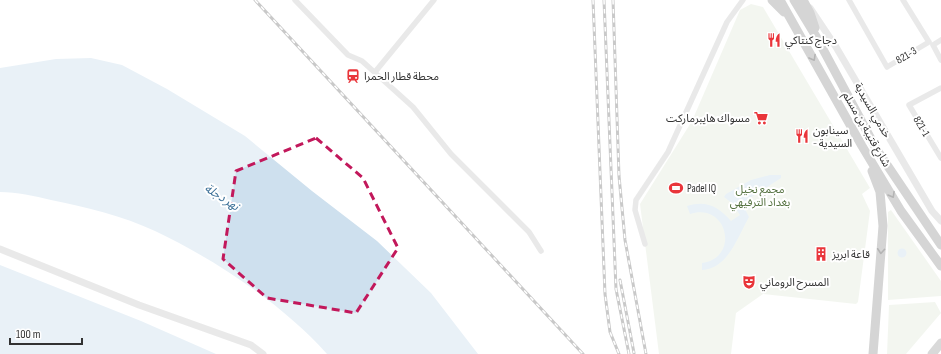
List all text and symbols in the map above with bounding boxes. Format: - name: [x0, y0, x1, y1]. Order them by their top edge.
- restaurant icon: دجاج كنتاكي: [766, 32, 782, 48]
- place label: دجاج كنتاكي: [785, 34, 837, 50]
- street label: 821-3: [893, 44, 919, 67]
- one-way arrow: [808, 54, 816, 62]
- station icon: محطة قطار الحمرا: [345, 68, 361, 84]
- place label: محطة قطار الحمرا: [364, 70, 439, 83]
- street label: خدمي السيدية: [849, 80, 894, 142]
- street label: شارع قتيبة بن مسلم: [838, 89, 894, 170]
- supermarket icon: مسواك هايبرماركت: [753, 110, 769, 126]
- place label: مسواك هايبرماركت: [666, 112, 750, 125]
- street label: 821-1: [911, 114, 933, 139]
- place label: سينابون - السيدية: [813, 124, 852, 150]
- restaurant icon: سينابون - السيدية: [794, 128, 810, 144]
- sports icon: Padel IQ: [668, 180, 684, 196]
- water label: نهر دجلة: [202, 181, 243, 215]
- place label: Padel IQ: [687, 182, 716, 195]
- park label: مجمع نخيل بغداد الترفيهي: [730, 183, 790, 212]
- one-way arrow: [887, 191, 895, 198]
- building icon: قاعة ابريز: [813, 246, 829, 262]
- place label: قاعة ابريز: [831, 248, 870, 261]
- one-way arrow: [877, 248, 886, 254]
- theatre icon: المسرح الروماني: [741, 274, 757, 290]
- place label: المسرح الروماني: [760, 276, 829, 292]
- scale bar: [10, 320, 82, 346]
- text: 100 m: [16, 327, 41, 342]

